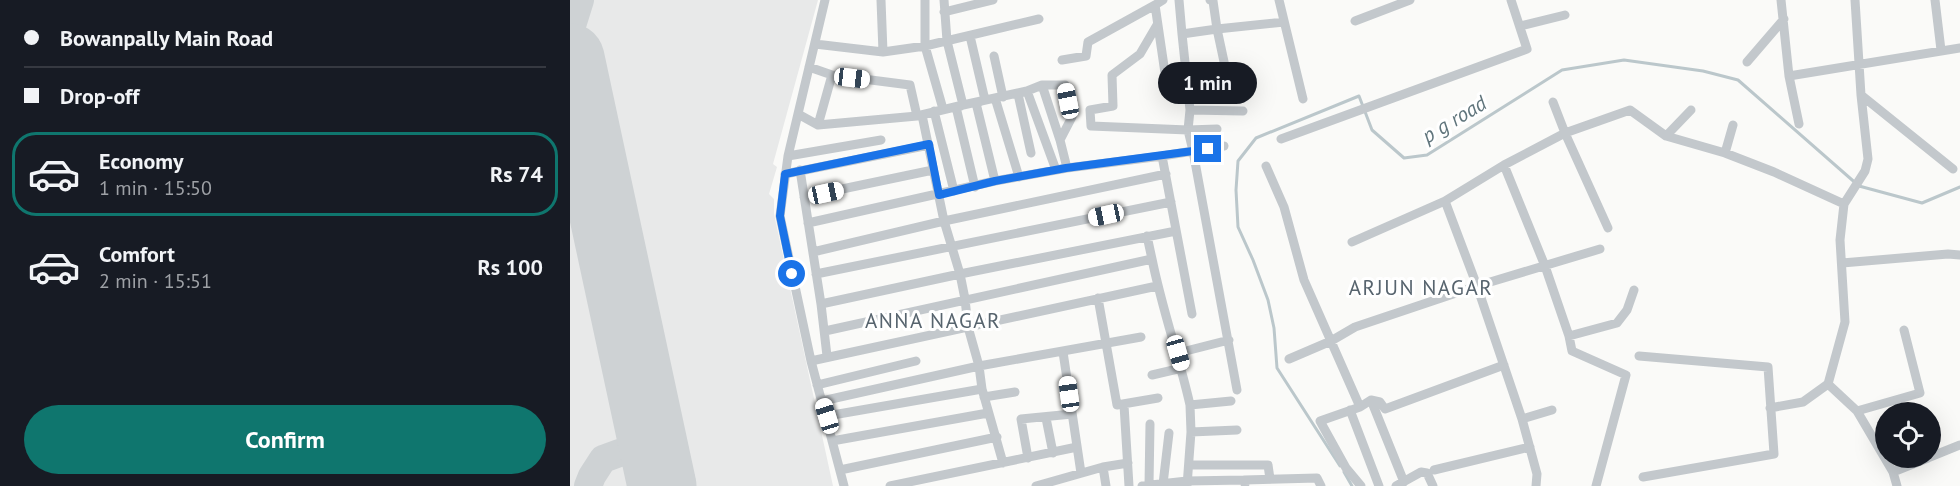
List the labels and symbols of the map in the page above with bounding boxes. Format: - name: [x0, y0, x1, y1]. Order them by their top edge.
- callout: 1 min: [1158, 62, 1258, 104]
- car: [833, 67, 871, 89]
- car: [1056, 82, 1080, 120]
- water label: p g road: [1416, 89, 1492, 149]
- route end: [1194, 135, 1221, 162]
- car: [807, 180, 845, 206]
- car: [1087, 202, 1125, 228]
- route start: [778, 260, 805, 287]
- district label: ARJUN NAGAR: [1349, 274, 1493, 301]
- district label: ANNA NAGAR: [865, 307, 1001, 334]
- car: [1164, 333, 1192, 373]
- car: [1058, 375, 1080, 413]
- car: [813, 396, 841, 436]

